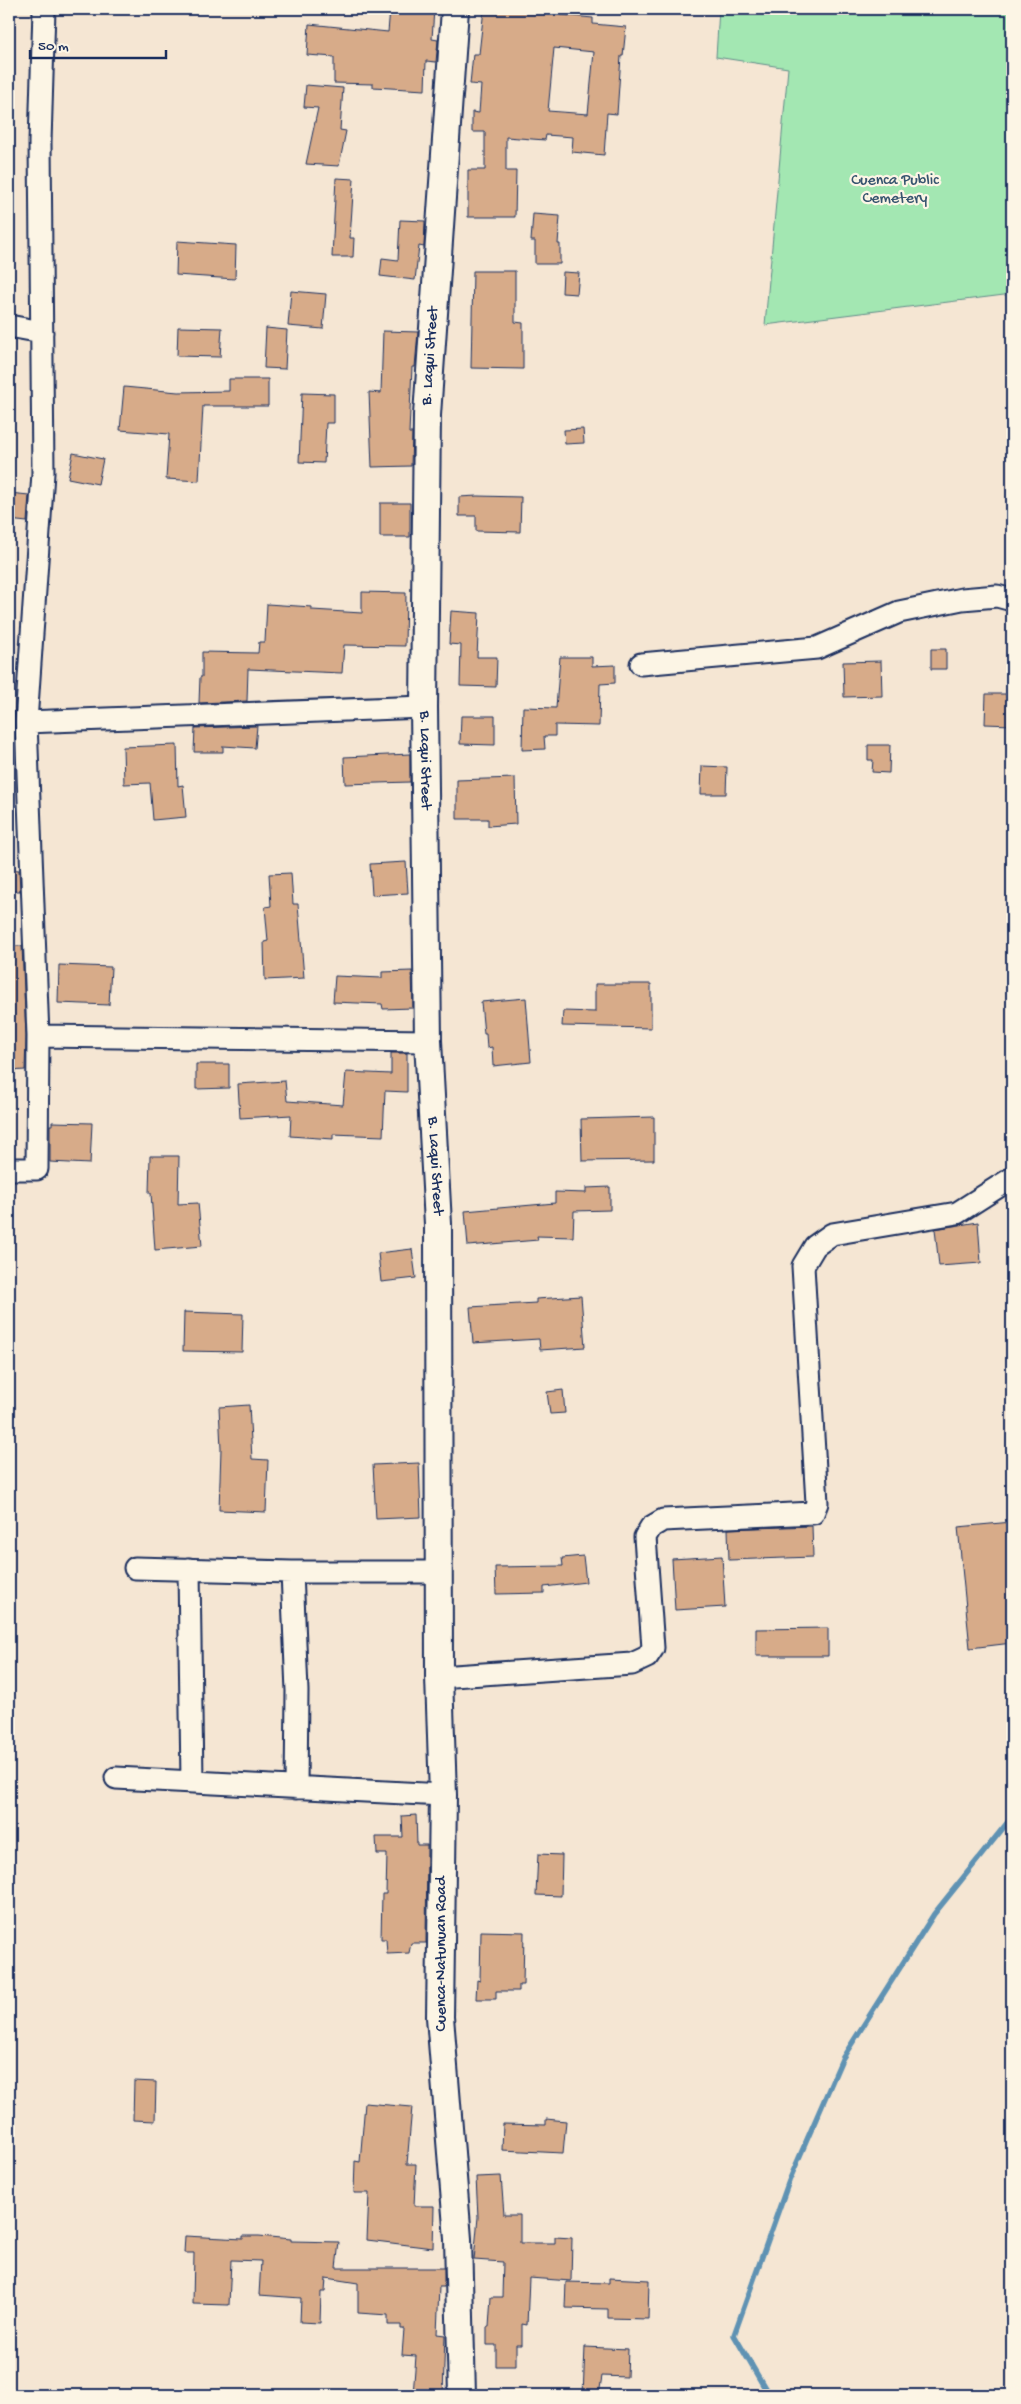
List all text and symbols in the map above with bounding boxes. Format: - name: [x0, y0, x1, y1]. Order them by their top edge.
- scale bar: [30, 28, 166, 60]
- text: 50 m: [38, 38, 69, 56]
- park label: Cuenca Public Cemetery: [851, 172, 939, 209]
- street label: B. Laqui Street: [418, 305, 444, 407]
- street label: B. Laqui Street: [415, 710, 435, 811]
- street label: B. Laqui Street: [423, 1115, 447, 1217]
- street label: Cuenca-Natunuan Road: [433, 1875, 452, 2032]

